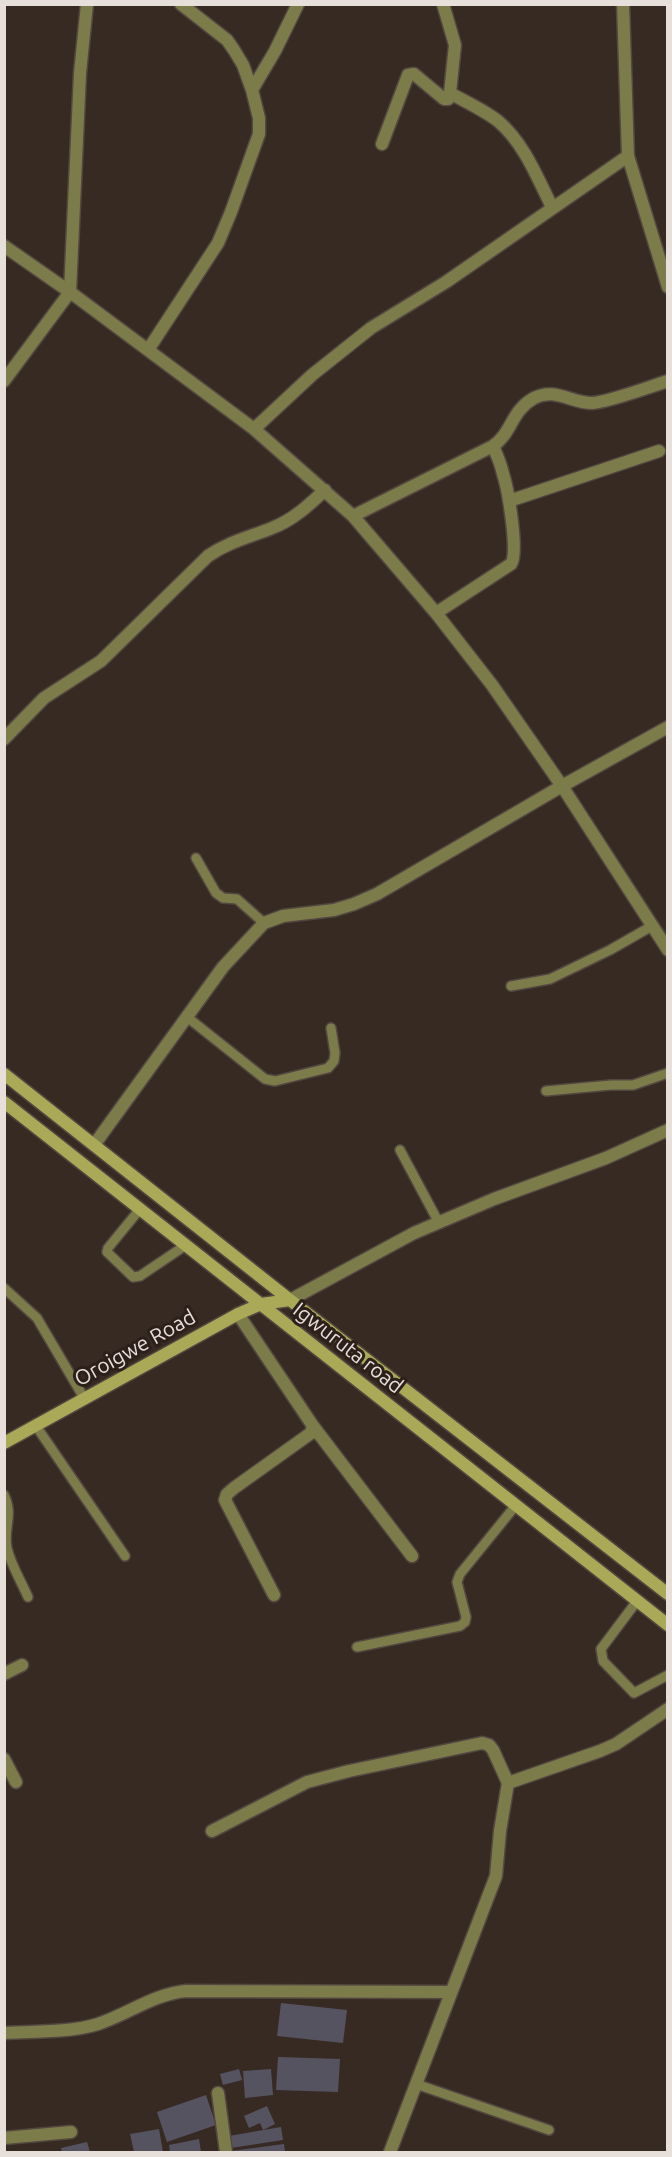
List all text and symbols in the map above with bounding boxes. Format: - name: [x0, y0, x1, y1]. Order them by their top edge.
- street label: Igwuruta road: [288, 1297, 408, 1399]
- street label: Oroigwe Road: [70, 1304, 200, 1392]

